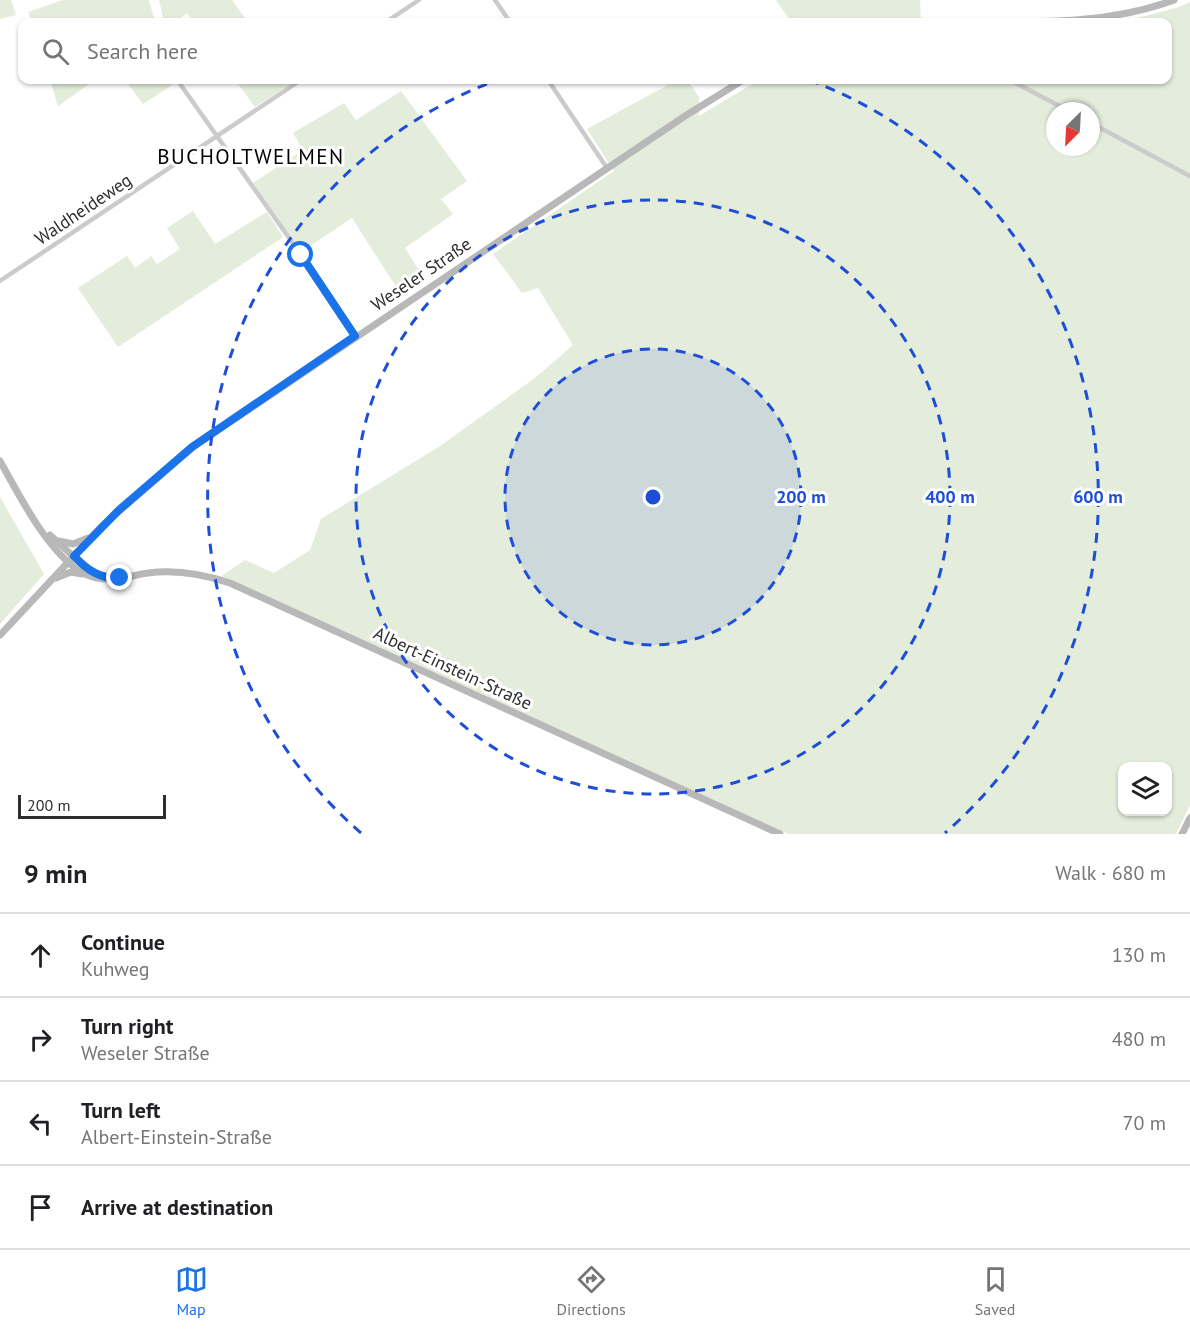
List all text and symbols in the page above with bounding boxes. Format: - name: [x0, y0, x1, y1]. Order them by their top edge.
- search box: [18, 18, 1172, 84]
- icon: search: [39, 35, 72, 68]
- text: Search here: [87, 37, 198, 65]
- north arrow: [1046, 102, 1100, 156]
- district label: BUCHOLTWELMEN: [157, 143, 345, 170]
- street label: Waldheideweg: [30, 168, 136, 250]
- street label: Weseler Straße: [367, 232, 475, 316]
- route start: [287, 241, 313, 267]
- text: 200 m: [776, 485, 826, 508]
- text: 400 m: [925, 485, 975, 508]
- text: 600 m: [1073, 485, 1123, 508]
- centre of rings: [643, 487, 663, 507]
- route end: [106, 564, 132, 590]
- street label: Albert-Einstein-Straße: [370, 621, 536, 715]
- map controls: [1118, 762, 1172, 816]
- button: layers: [1118, 762, 1172, 816]
- scale bar: [18, 792, 166, 820]
- text: 200 m: [27, 795, 70, 815]
- text: 9 min: [24, 857, 87, 890]
- text: Walk · 680 m: [1055, 860, 1166, 886]
- text: Continue: [81, 928, 165, 956]
- icon: ahead: [24, 939, 57, 972]
- text: 130 m: [1112, 942, 1166, 968]
- text: Kuhweg: [81, 956, 150, 982]
- text: Turn right: [81, 1012, 173, 1040]
- icon: right: [24, 1023, 57, 1056]
- text: 480 m: [1112, 1026, 1166, 1052]
- text: Weseler Straße: [81, 1040, 210, 1066]
- text: Turn left: [81, 1096, 161, 1124]
- icon: left: [24, 1107, 57, 1140]
- text: 70 m: [1123, 1110, 1166, 1136]
- text: Albert-Einstein-Straße: [81, 1124, 272, 1150]
- icon: arrive: [24, 1191, 57, 1224]
- text: Arrive at destination: [81, 1193, 273, 1221]
- tab: Map: [175, 1263, 208, 1319]
- tab: Directions: [557, 1263, 626, 1319]
- tab: Saved: [975, 1263, 1015, 1319]

